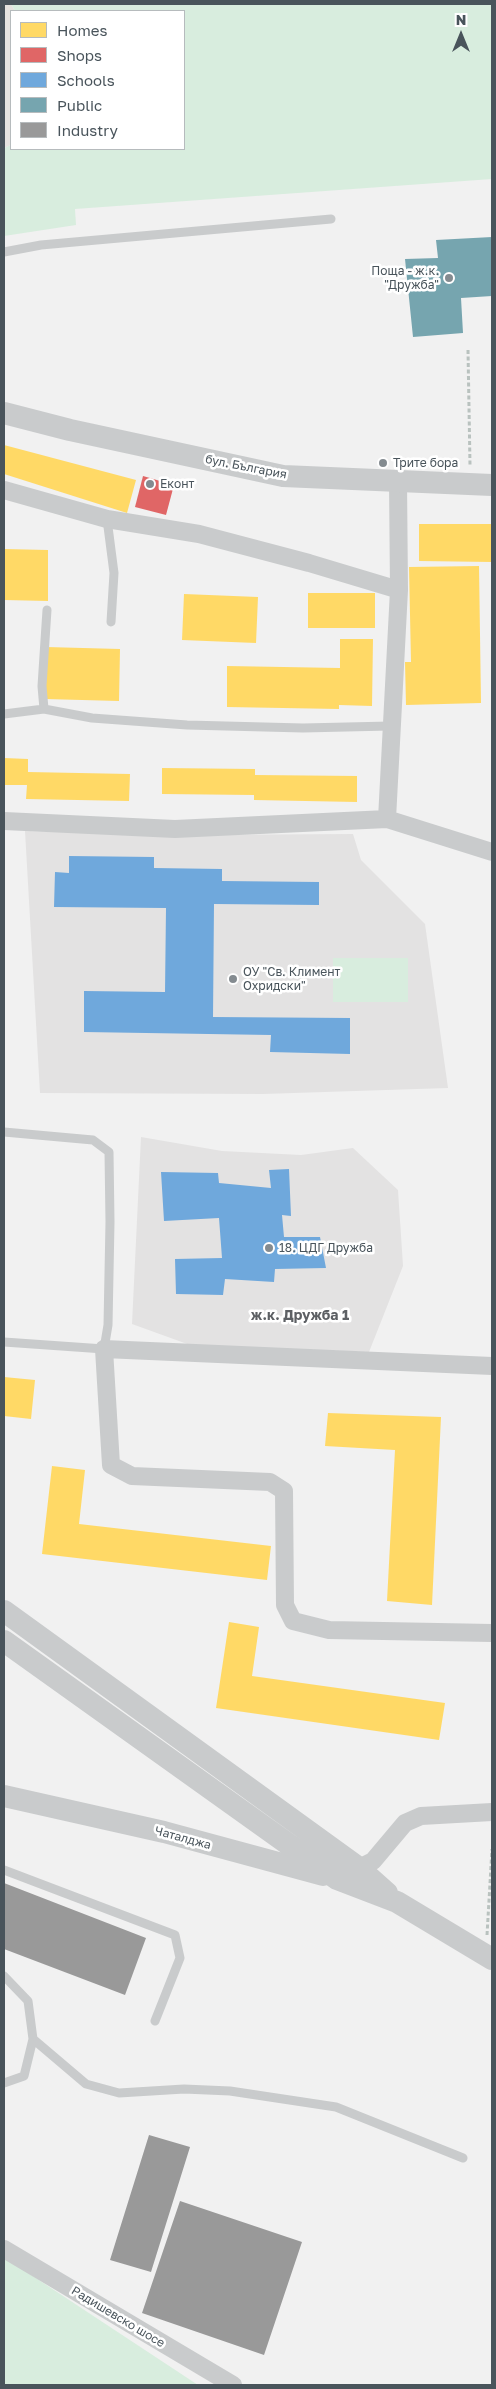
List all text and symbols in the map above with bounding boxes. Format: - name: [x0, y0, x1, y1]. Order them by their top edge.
- legend: [10, 10, 185, 150]
- north arrow: [436, 10, 486, 60]
- text: N: [456, 11, 466, 28]
- text: Homes: [57, 21, 107, 39]
- text: Shops: [57, 46, 102, 64]
- text: Schools: [57, 71, 115, 89]
- text: Public: [57, 96, 102, 114]
- text: Industry: [57, 121, 118, 139]
- place label: Поща - ж.к. "Дружба": [371, 264, 439, 292]
- marker: Поща - ж.к. "Дружба": [443, 272, 455, 284]
- street label: бул. България: [204, 452, 288, 482]
- place label: Трите бора: [393, 456, 458, 470]
- marker: Трите бора: [377, 457, 389, 469]
- place label: Еконт: [160, 477, 194, 491]
- marker: Еконт: [144, 478, 156, 490]
- place label: ОУ "Св. Климент Охридски": [243, 965, 340, 993]
- marker: ОУ "Св. Климент Охридски": [227, 973, 239, 985]
- place label: 18. ЦДГ Дружба: [279, 1241, 373, 1255]
- marker: 18. ЦДГ Дружба: [263, 1242, 275, 1254]
- district label: ж.к. Дружба 1: [251, 1308, 349, 1324]
- street label: Чаталджа: [153, 1824, 213, 1852]
- street label: Радишевско шосе: [69, 2283, 167, 2351]

